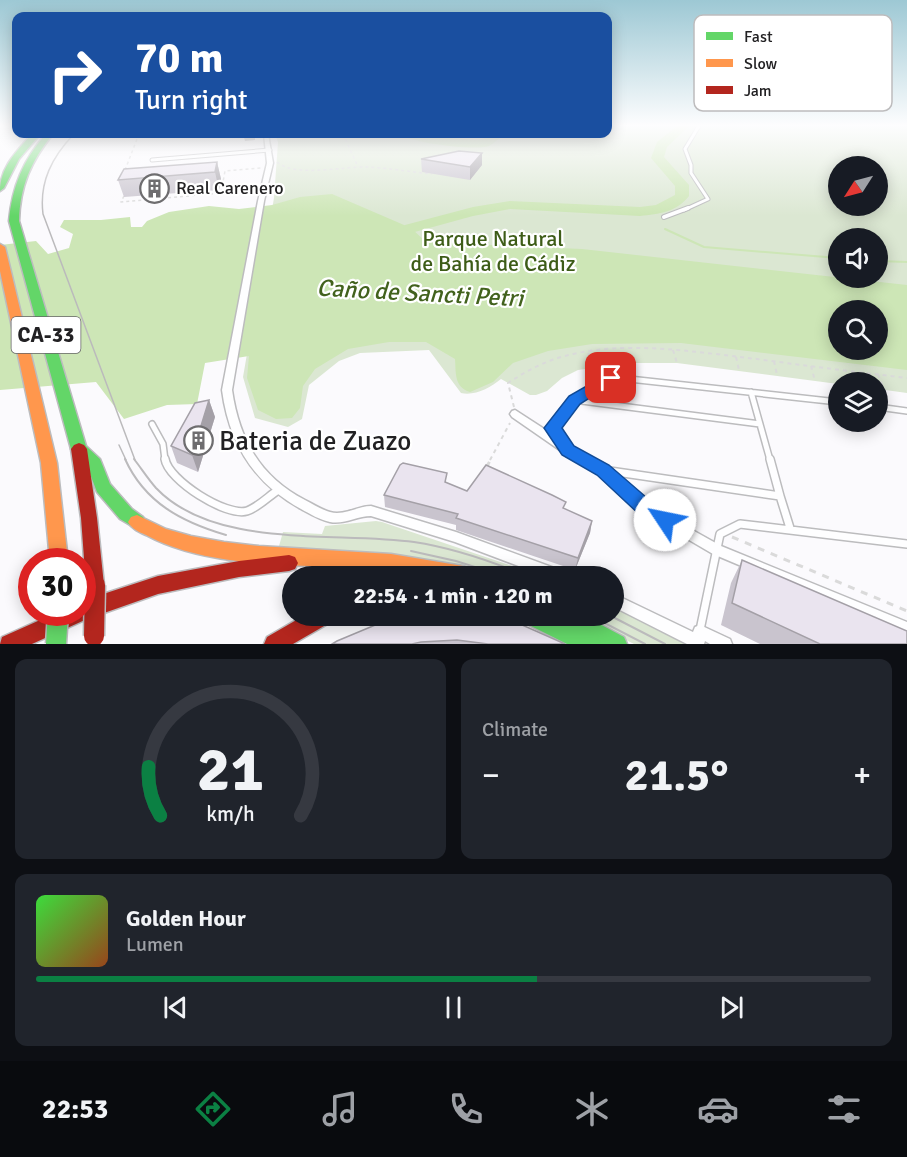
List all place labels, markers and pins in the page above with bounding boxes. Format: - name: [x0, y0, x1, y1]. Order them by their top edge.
- building icon: Real Carenero: [139, 172, 171, 204]
- place label: Real Carenero: [176, 177, 284, 199]
- pin: [585, 352, 636, 403]
- building icon: Bateria de Zuazo: [182, 425, 214, 457]
- place label: Bateria de Zuazo: [219, 425, 411, 458]

